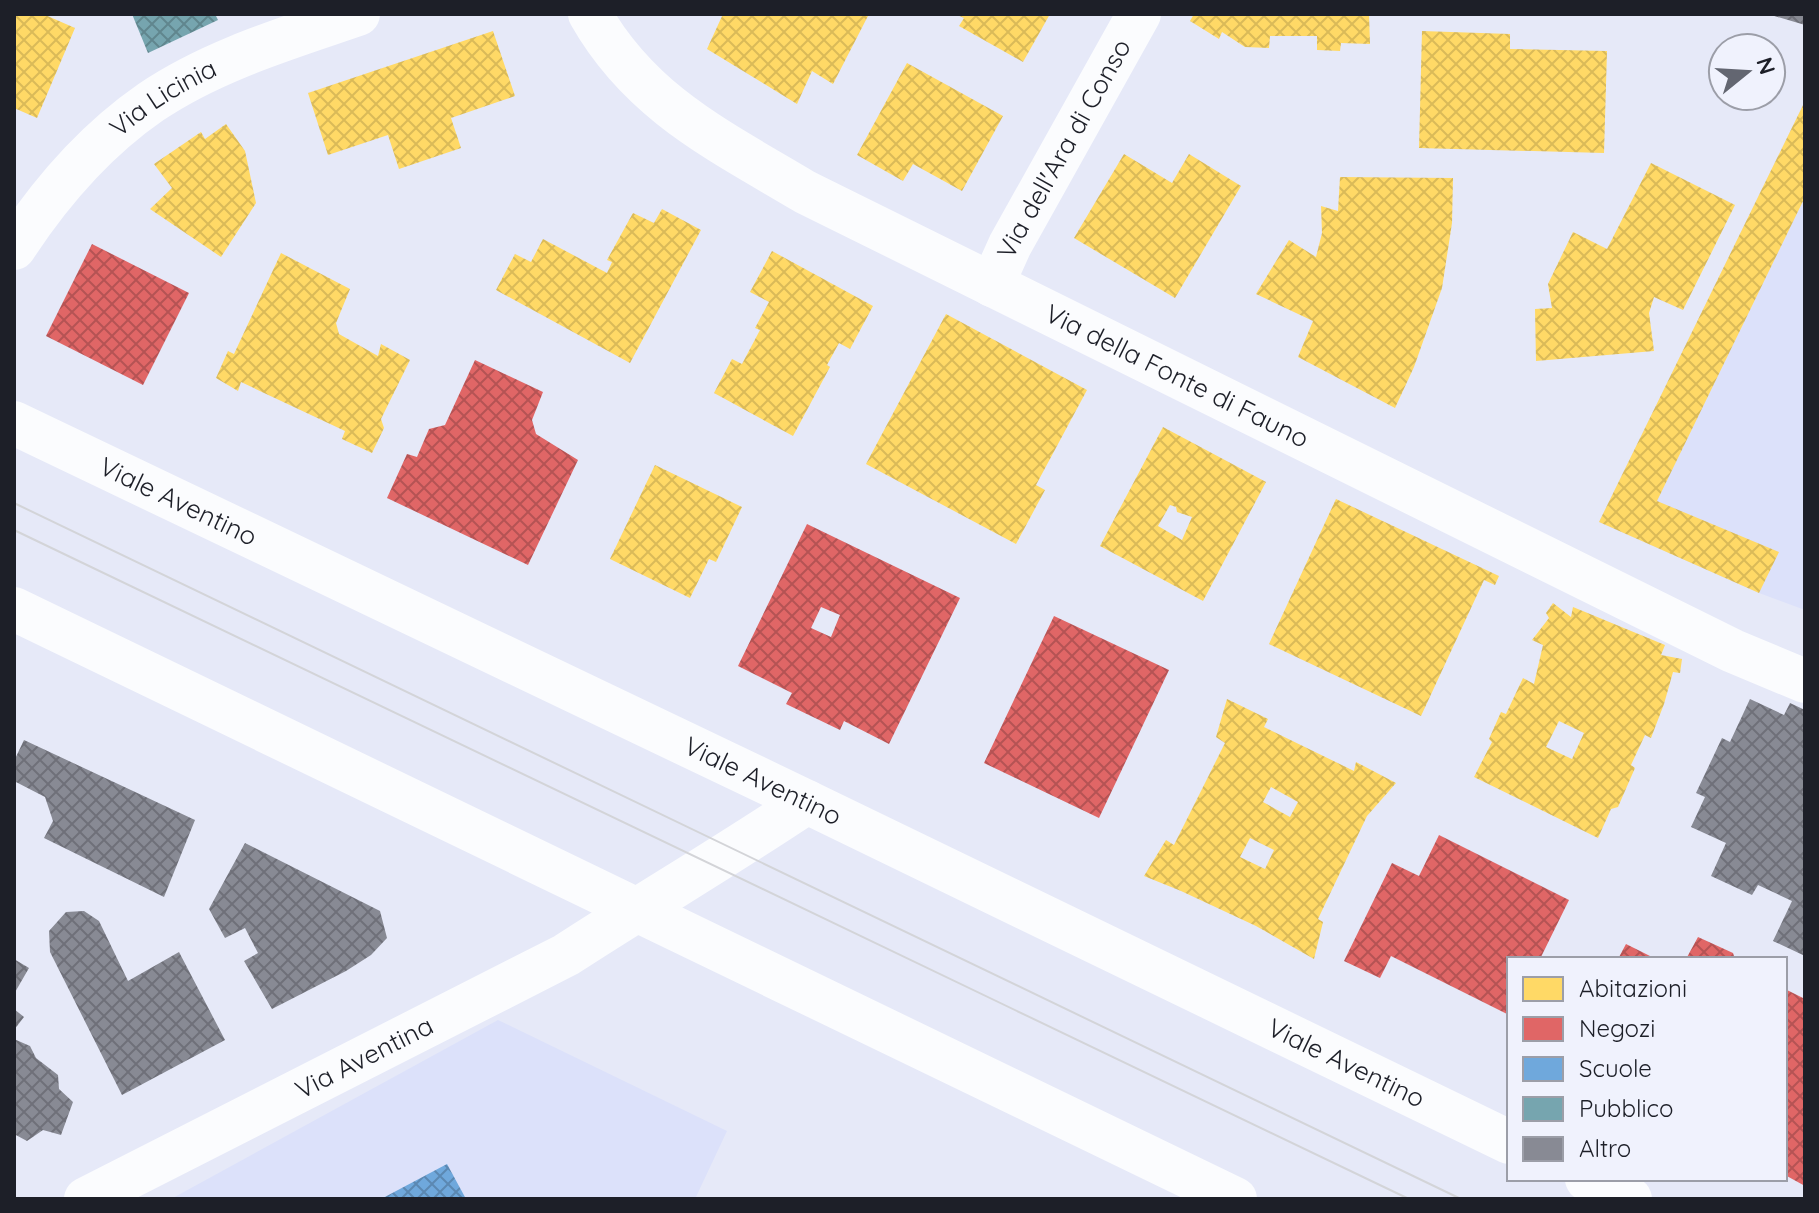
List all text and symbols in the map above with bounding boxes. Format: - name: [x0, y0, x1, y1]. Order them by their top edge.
- north arrow: [1707, 32, 1787, 112]
- street label: Via dell'Ara di Conso: [989, 33, 1138, 264]
- street label: Via Licinia: [102, 51, 222, 144]
- text: N: [1750, 54, 1782, 78]
- street label: Via della Fonte di Fauno: [1040, 296, 1315, 455]
- street label: Viale Aventino: [94, 449, 263, 553]
- street label: Viale Aventino: [679, 729, 847, 832]
- legend: [1507, 957, 1787, 1181]
- text: Abitazioni: [1579, 973, 1687, 1003]
- street label: Via Aventina: [289, 1008, 438, 1106]
- street label: Viale Aventino: [1262, 1011, 1430, 1115]
- text: Negozi: [1579, 1013, 1655, 1043]
- text: Scuole: [1579, 1053, 1652, 1083]
- text: Pubblico: [1579, 1093, 1674, 1123]
- text: Altro: [1579, 1133, 1631, 1163]

